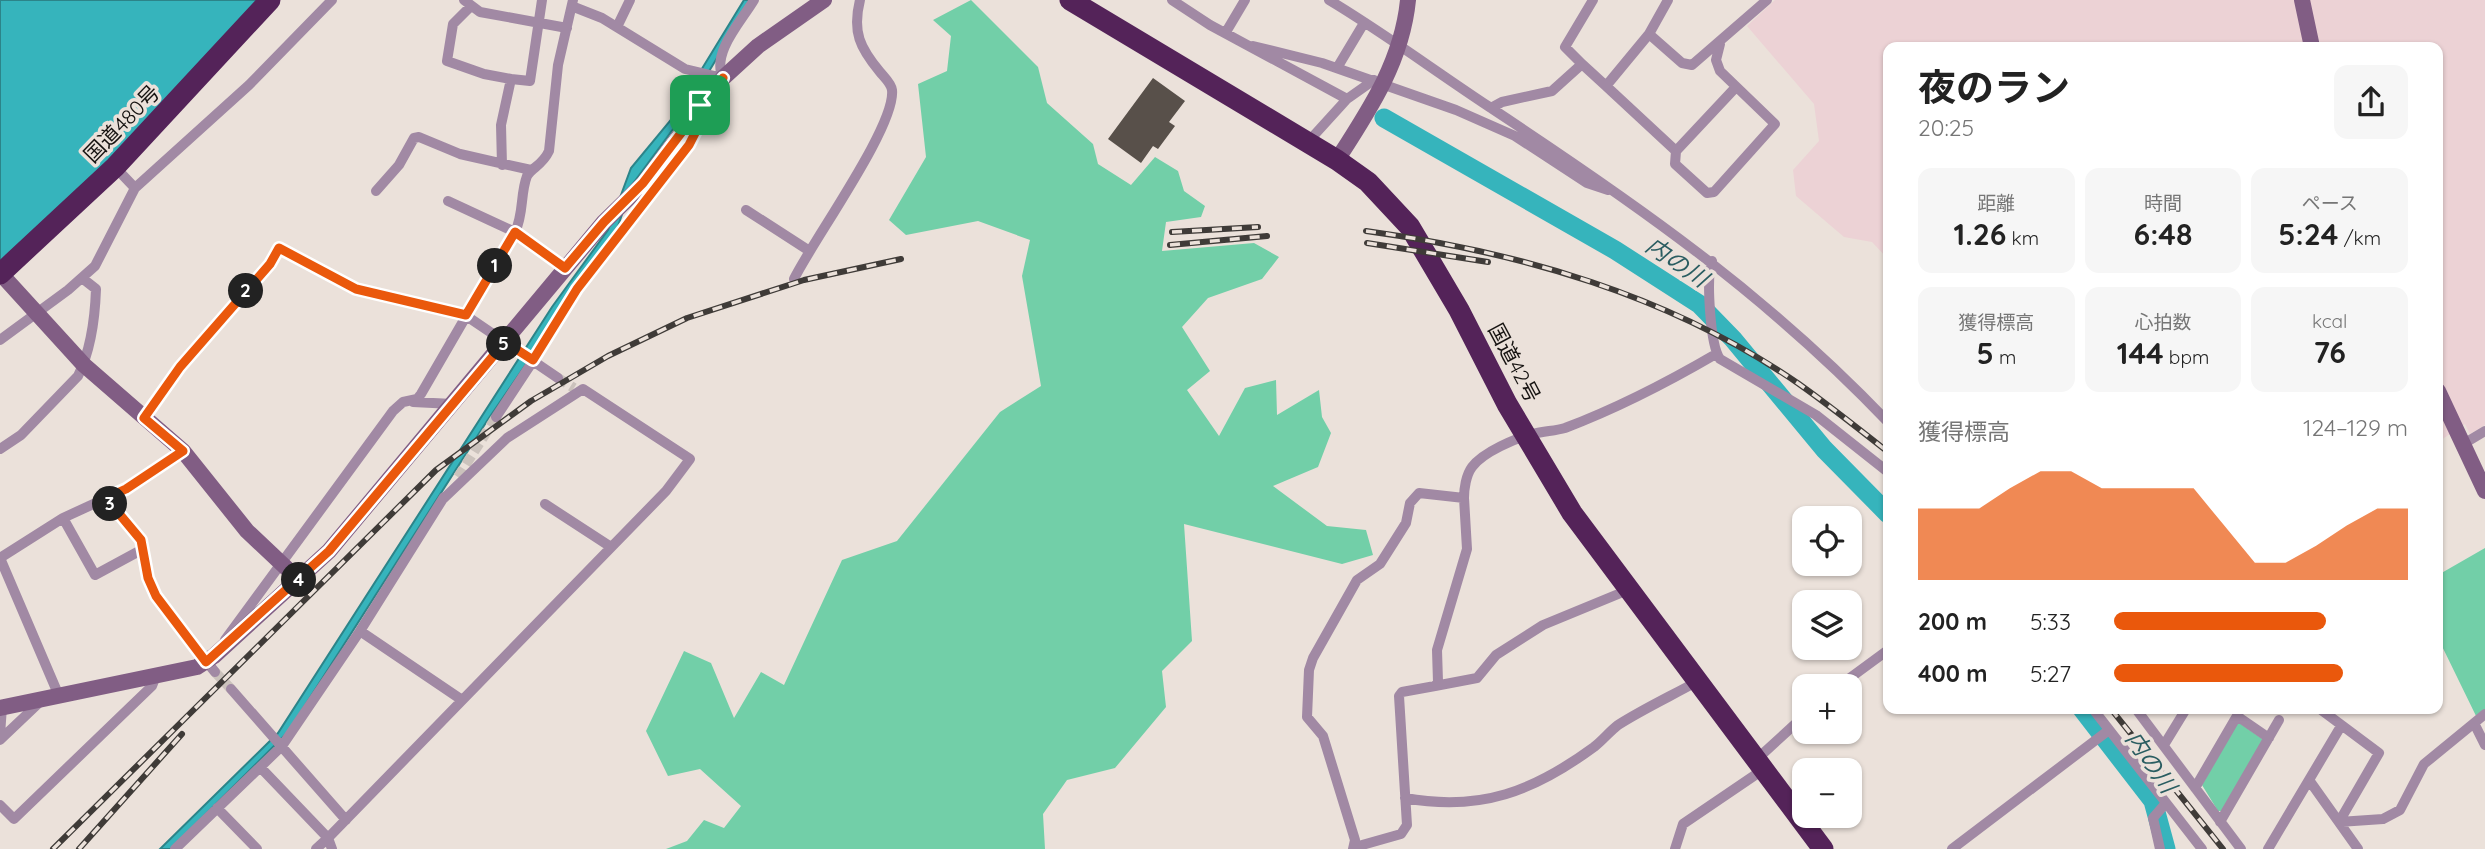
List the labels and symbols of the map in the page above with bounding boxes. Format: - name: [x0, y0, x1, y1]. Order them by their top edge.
- pin: [670, 75, 730, 135]
- street label: 国道480号: [78, 79, 165, 168]
- water label: 内の川: [1641, 230, 1716, 295]
- pin: 1: [477, 248, 512, 284]
- pin: 2: [229, 274, 264, 308]
- street label: 国道42号: [1483, 319, 1546, 406]
- pin: 5: [486, 326, 522, 362]
- pin: 3: [92, 486, 128, 522]
- pin: 4: [282, 562, 316, 598]
- water label: 内の川: [2120, 725, 2185, 801]

